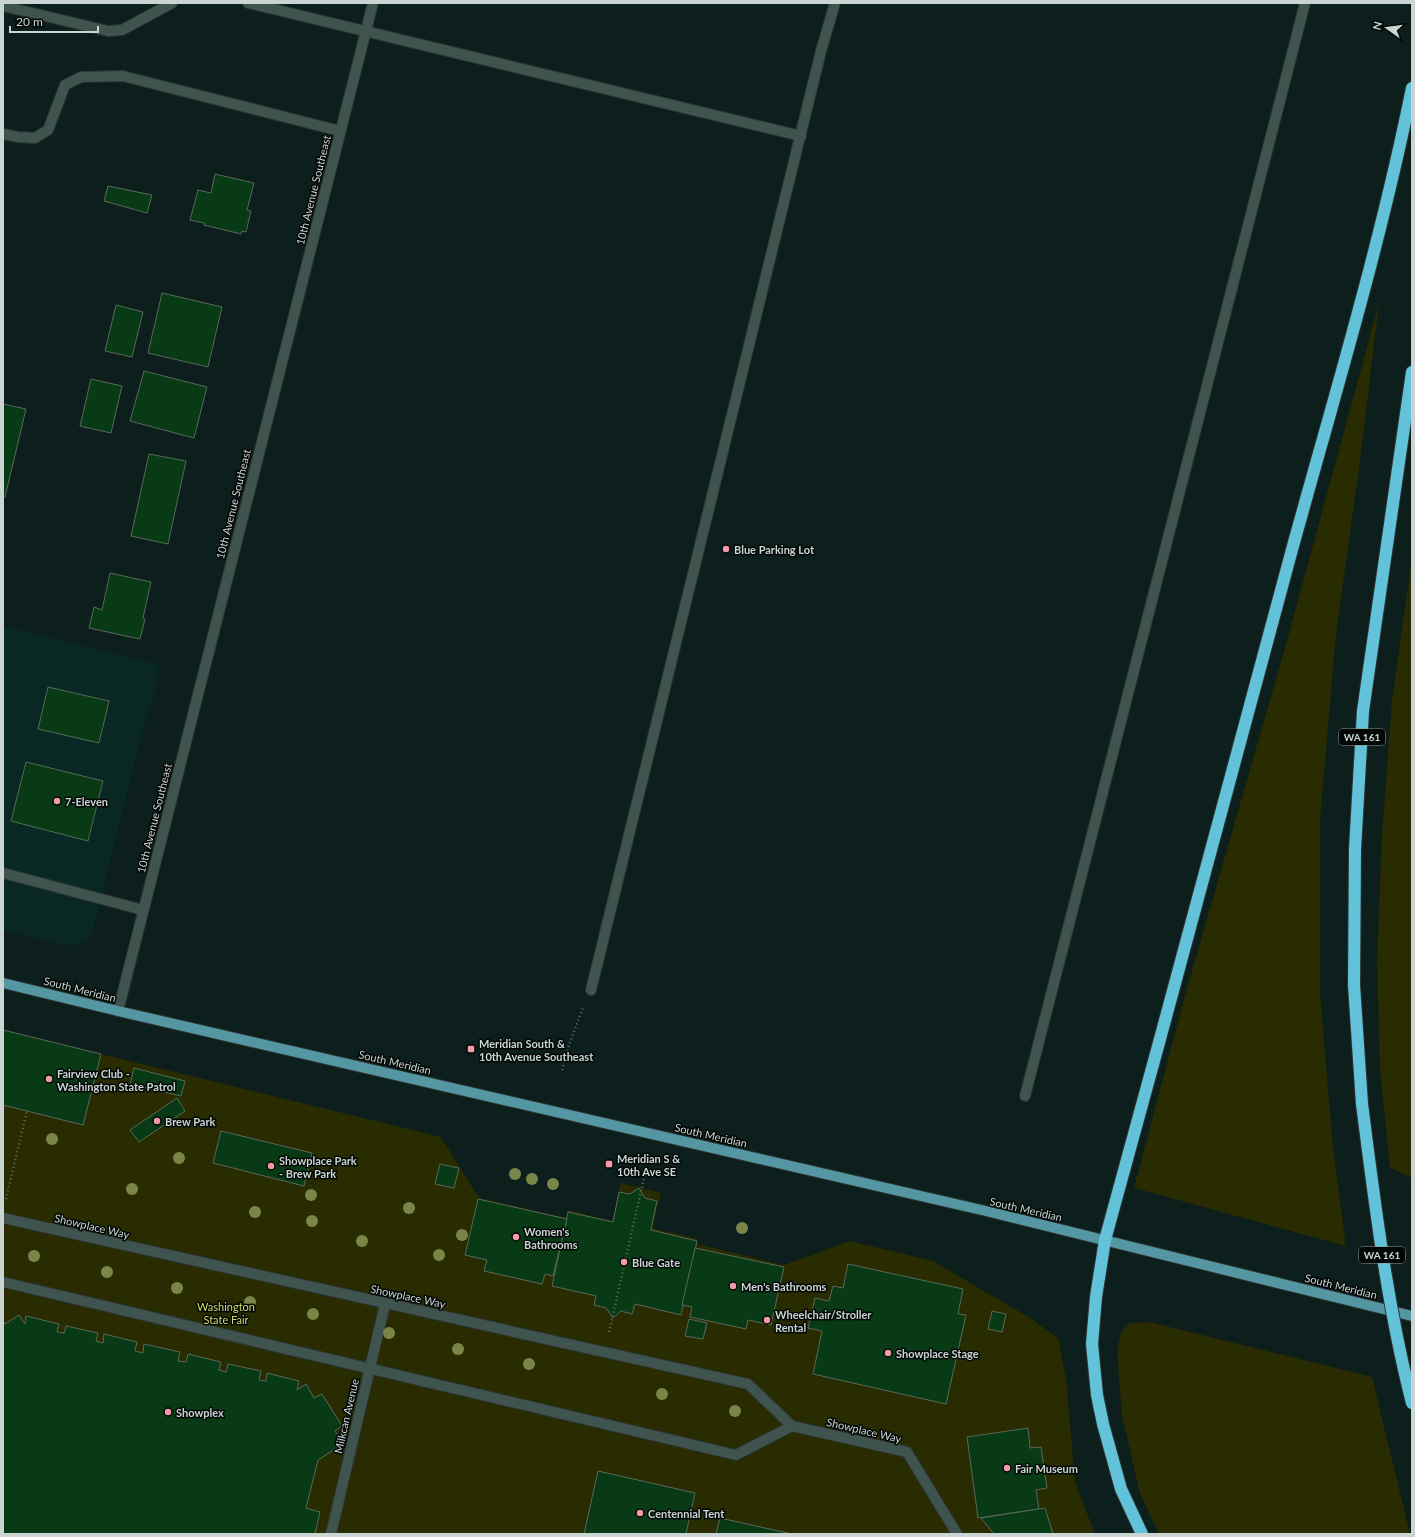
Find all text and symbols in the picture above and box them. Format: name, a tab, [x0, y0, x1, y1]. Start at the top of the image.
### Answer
scale bar	[10, 8, 98, 34]
north arrow	[1367, 8, 1407, 48]
text: 20 m	[16, 14, 43, 29]
text: N	[1369, 20, 1384, 31]
street label: 10th Avenue Southeast	[293, 134, 333, 246]
street label: 10th Avenue Southeast	[213, 448, 253, 560]
place label: Blue Parking Lot	[734, 543, 815, 556]
marker: Blue Parking Lot	[721, 544, 731, 554]
road number: WA 161	[1339, 729, 1385, 745]
street label: 10th Avenue Southeast	[134, 762, 174, 874]
place label: 7-Eleven	[65, 795, 108, 808]
marker: 7-Eleven	[52, 796, 62, 806]
street label: South Meridian	[42, 974, 118, 1004]
place label: Meridian South & 10th Avenue Southeast	[479, 1037, 594, 1063]
marker: Meridian South & 10th Avenue Southeast	[466, 1044, 476, 1054]
street label: South Meridian	[357, 1047, 433, 1077]
place label: Fairview Club - Washington State Patrol	[57, 1067, 176, 1093]
marker: Fairview Club - Washington State Patrol	[44, 1074, 54, 1084]
place label: Brew Park	[165, 1115, 215, 1128]
marker: Brew Park	[152, 1116, 162, 1126]
street label: South Meridian	[673, 1120, 749, 1150]
place label: Meridian S & 10th Ave SE	[617, 1152, 680, 1178]
place label: Showplace Park - Brew Park	[279, 1154, 357, 1180]
marker: Meridian S & 10th Ave SE	[604, 1159, 614, 1169]
marker: Showplace Park - Brew Park	[266, 1161, 276, 1171]
street label: South Meridian	[988, 1194, 1064, 1224]
street label: Showplace Way	[53, 1211, 131, 1241]
place label: Women's Bathrooms	[524, 1225, 578, 1251]
marker: Women's Bathrooms	[511, 1232, 521, 1242]
road number: WA 161	[1359, 1247, 1405, 1263]
place label: Blue Gate	[632, 1256, 680, 1269]
marker: Blue Gate	[619, 1257, 629, 1267]
street label: South Meridian	[1303, 1271, 1379, 1301]
place label: Men's Bathrooms	[741, 1280, 827, 1293]
marker: Men's Bathrooms	[728, 1281, 738, 1291]
street label: Showplace Way	[369, 1282, 447, 1310]
park label: Washington State Fair	[197, 1300, 255, 1326]
place label: Wheelchair/Stroller Rental	[775, 1308, 872, 1334]
marker: Wheelchair/Stroller Rental	[762, 1315, 772, 1325]
place label: Showplace Stage	[896, 1347, 979, 1360]
marker: Showplace Stage	[883, 1348, 893, 1358]
street label: Milkcan Avenue	[331, 1377, 361, 1455]
place label: Showplex	[176, 1406, 224, 1419]
marker: Showplex	[163, 1407, 173, 1417]
street label: Showplace Way	[825, 1415, 903, 1445]
place label: Fair Museum	[1015, 1462, 1078, 1475]
marker: Fair Museum	[1002, 1463, 1012, 1473]
place label: Centennial Tent	[648, 1507, 725, 1520]
marker: Centennial Tent	[635, 1508, 645, 1518]

